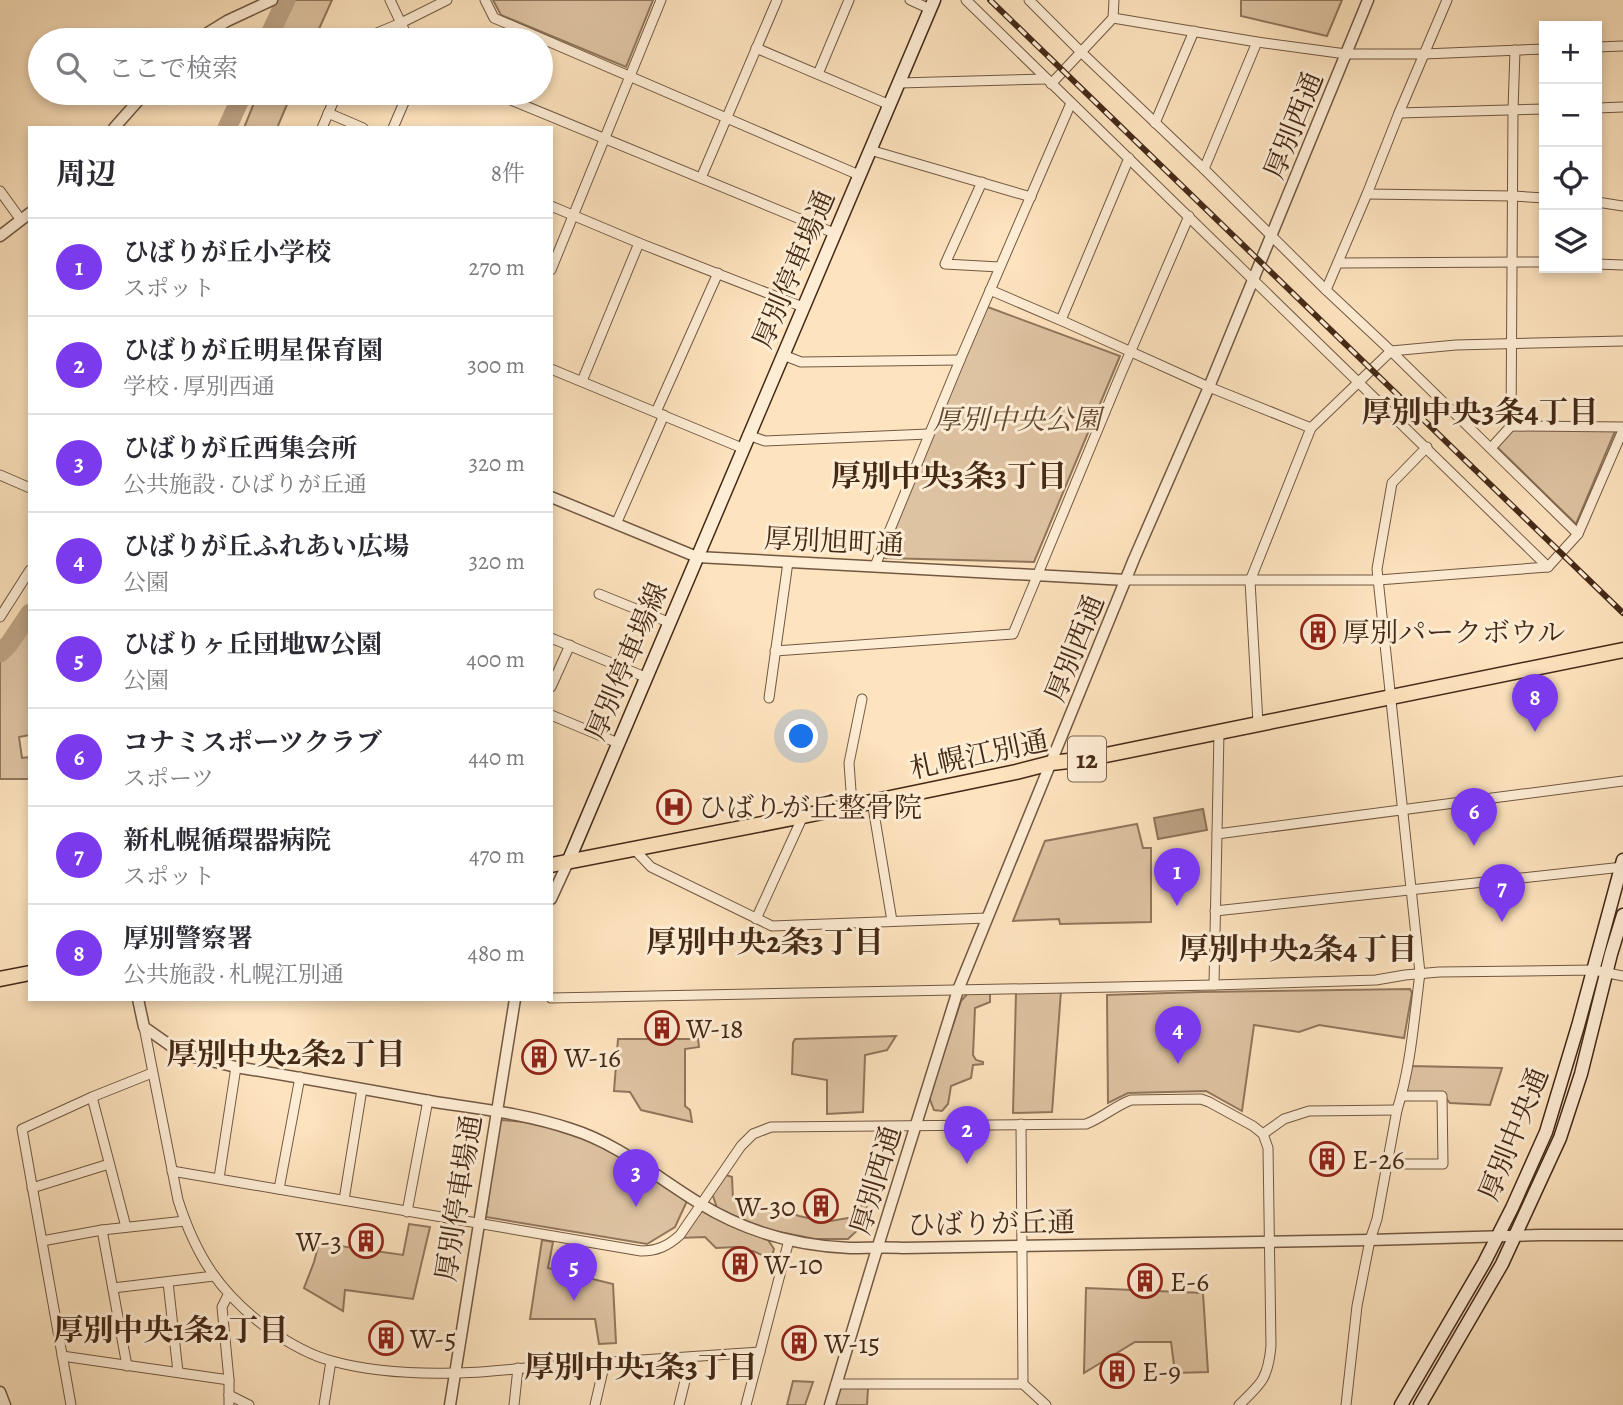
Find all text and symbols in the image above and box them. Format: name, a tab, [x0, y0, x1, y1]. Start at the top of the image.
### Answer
map controls	[1539, 21, 1602, 273]
button: +	[1539, 21, 1602, 84]
search box	[28, 28, 553, 105]
icon: search	[52, 48, 90, 86]
text: ここで検索	[108, 51, 238, 86]
street label: 厚別西通	[1255, 66, 1333, 184]
button: −	[1539, 84, 1602, 147]
button: locate	[1539, 147, 1602, 210]
text: 周辺	[56, 154, 116, 194]
text: 8件	[491, 158, 525, 189]
street label: 厚別停車場通	[744, 185, 844, 354]
button: layers	[1539, 210, 1602, 273]
text: ひばりが丘小学校	[123, 235, 331, 270]
text: 1	[75, 252, 83, 283]
text: 270 m	[468, 252, 525, 283]
text: スポット	[123, 273, 215, 304]
text: ひばりが丘明星保育園	[123, 333, 383, 368]
text: 2	[73, 350, 85, 381]
text: 300 m	[467, 350, 525, 381]
text: 学校 · 厚別西通	[123, 371, 275, 402]
district label: 厚別中央3条4丁目	[1362, 392, 1599, 432]
park label: 厚別中央公園	[933, 401, 1105, 439]
text: ひばりが丘西集会所	[123, 431, 357, 466]
text: 3	[74, 448, 84, 479]
text: 320 m	[469, 448, 525, 479]
district label: 厚別中央3条3丁目	[831, 456, 1067, 496]
text: 公共施設 · ひばりが丘通	[123, 469, 367, 500]
street label: 厚別旭町通	[763, 519, 905, 565]
text: ひばりが丘ふれあい広場	[123, 529, 409, 564]
text: 4	[74, 546, 84, 577]
text: 320 m	[469, 546, 525, 577]
text: 公園	[123, 567, 169, 598]
street label: 厚別停車場線	[577, 577, 677, 746]
street label: 厚別西通	[1036, 589, 1114, 707]
building icon: 厚別パークボウル	[1299, 613, 1337, 651]
place label: 厚別パークボウル	[1342, 614, 1565, 652]
text: ひばりヶ丘団地W公園	[123, 627, 382, 662]
text: 5	[74, 644, 84, 675]
text: 400 m	[466, 644, 525, 675]
text: 公園	[123, 665, 169, 696]
pin: 8	[1512, 674, 1558, 732]
your location	[784, 719, 818, 753]
street label: 札幌江別通	[907, 722, 1052, 788]
text: コナミスポーツクラブ	[123, 725, 382, 760]
road number: 12	[1068, 736, 1106, 782]
text: 6	[74, 742, 84, 773]
text: 440 m	[468, 742, 525, 773]
text: スポーツ	[123, 763, 214, 794]
hospital icon: ひばりが丘整骨院	[655, 788, 693, 826]
pin: 6	[1451, 788, 1497, 846]
place label: ひばりが丘整骨院	[698, 789, 922, 827]
text: 新札幌循環器病院	[123, 823, 331, 858]
text: 7	[74, 840, 84, 871]
text: 470 m	[469, 840, 525, 871]
pin: 1	[1154, 848, 1200, 906]
text: スポット	[123, 861, 215, 892]
pin: 7	[1479, 864, 1525, 922]
text: 厚別警察署	[123, 921, 253, 956]
district label: 厚別中央2条3丁目	[646, 922, 884, 962]
district label: 厚別中央2条4丁目	[1179, 929, 1417, 969]
text: 8	[73, 938, 85, 969]
text: 480 m	[467, 938, 525, 969]
text: 公共施設 · 札幌江別通	[123, 959, 344, 990]
pin: 4	[1155, 1006, 1201, 1064]
building icon: W-18	[643, 1009, 681, 1047]
place label: W-18	[685, 1010, 744, 1048]
district label: 厚別中央2条2丁目	[167, 1034, 405, 1074]
building icon: W-16	[520, 1038, 558, 1076]
place label: W-16	[563, 1039, 621, 1077]
street label: 厚別中央通	[1470, 1062, 1558, 1206]
pin: 2	[944, 1106, 990, 1164]
street label: 厚別停車場通	[427, 1112, 491, 1284]
street label: 厚別西通	[841, 1121, 911, 1239]
building icon: E-26	[1308, 1140, 1346, 1178]
place label: E-26	[1352, 1141, 1405, 1179]
pin: 3	[613, 1149, 659, 1207]
building icon: W-30	[802, 1187, 840, 1225]
place label: W-30	[734, 1188, 796, 1226]
street label: ひばりが丘通	[907, 1204, 1075, 1244]
building icon: W-3	[347, 1222, 385, 1260]
place label: W-3	[295, 1223, 342, 1261]
pin: 5	[551, 1243, 597, 1301]
building icon: W-10	[721, 1245, 759, 1283]
place label: W-10	[763, 1246, 823, 1284]
building icon: E-6	[1126, 1262, 1164, 1300]
place label: E-6	[1170, 1263, 1209, 1301]
district label: 厚別中央1条2丁目	[53, 1310, 289, 1350]
building icon: W-5	[367, 1319, 405, 1357]
place label: W-5	[409, 1320, 457, 1358]
building icon: W-15	[780, 1324, 818, 1362]
place label: W-15	[823, 1325, 880, 1363]
district label: 厚別中央1条3丁目	[524, 1347, 758, 1387]
building icon: E-9	[1098, 1352, 1136, 1390]
place label: E-9	[1142, 1353, 1181, 1391]

